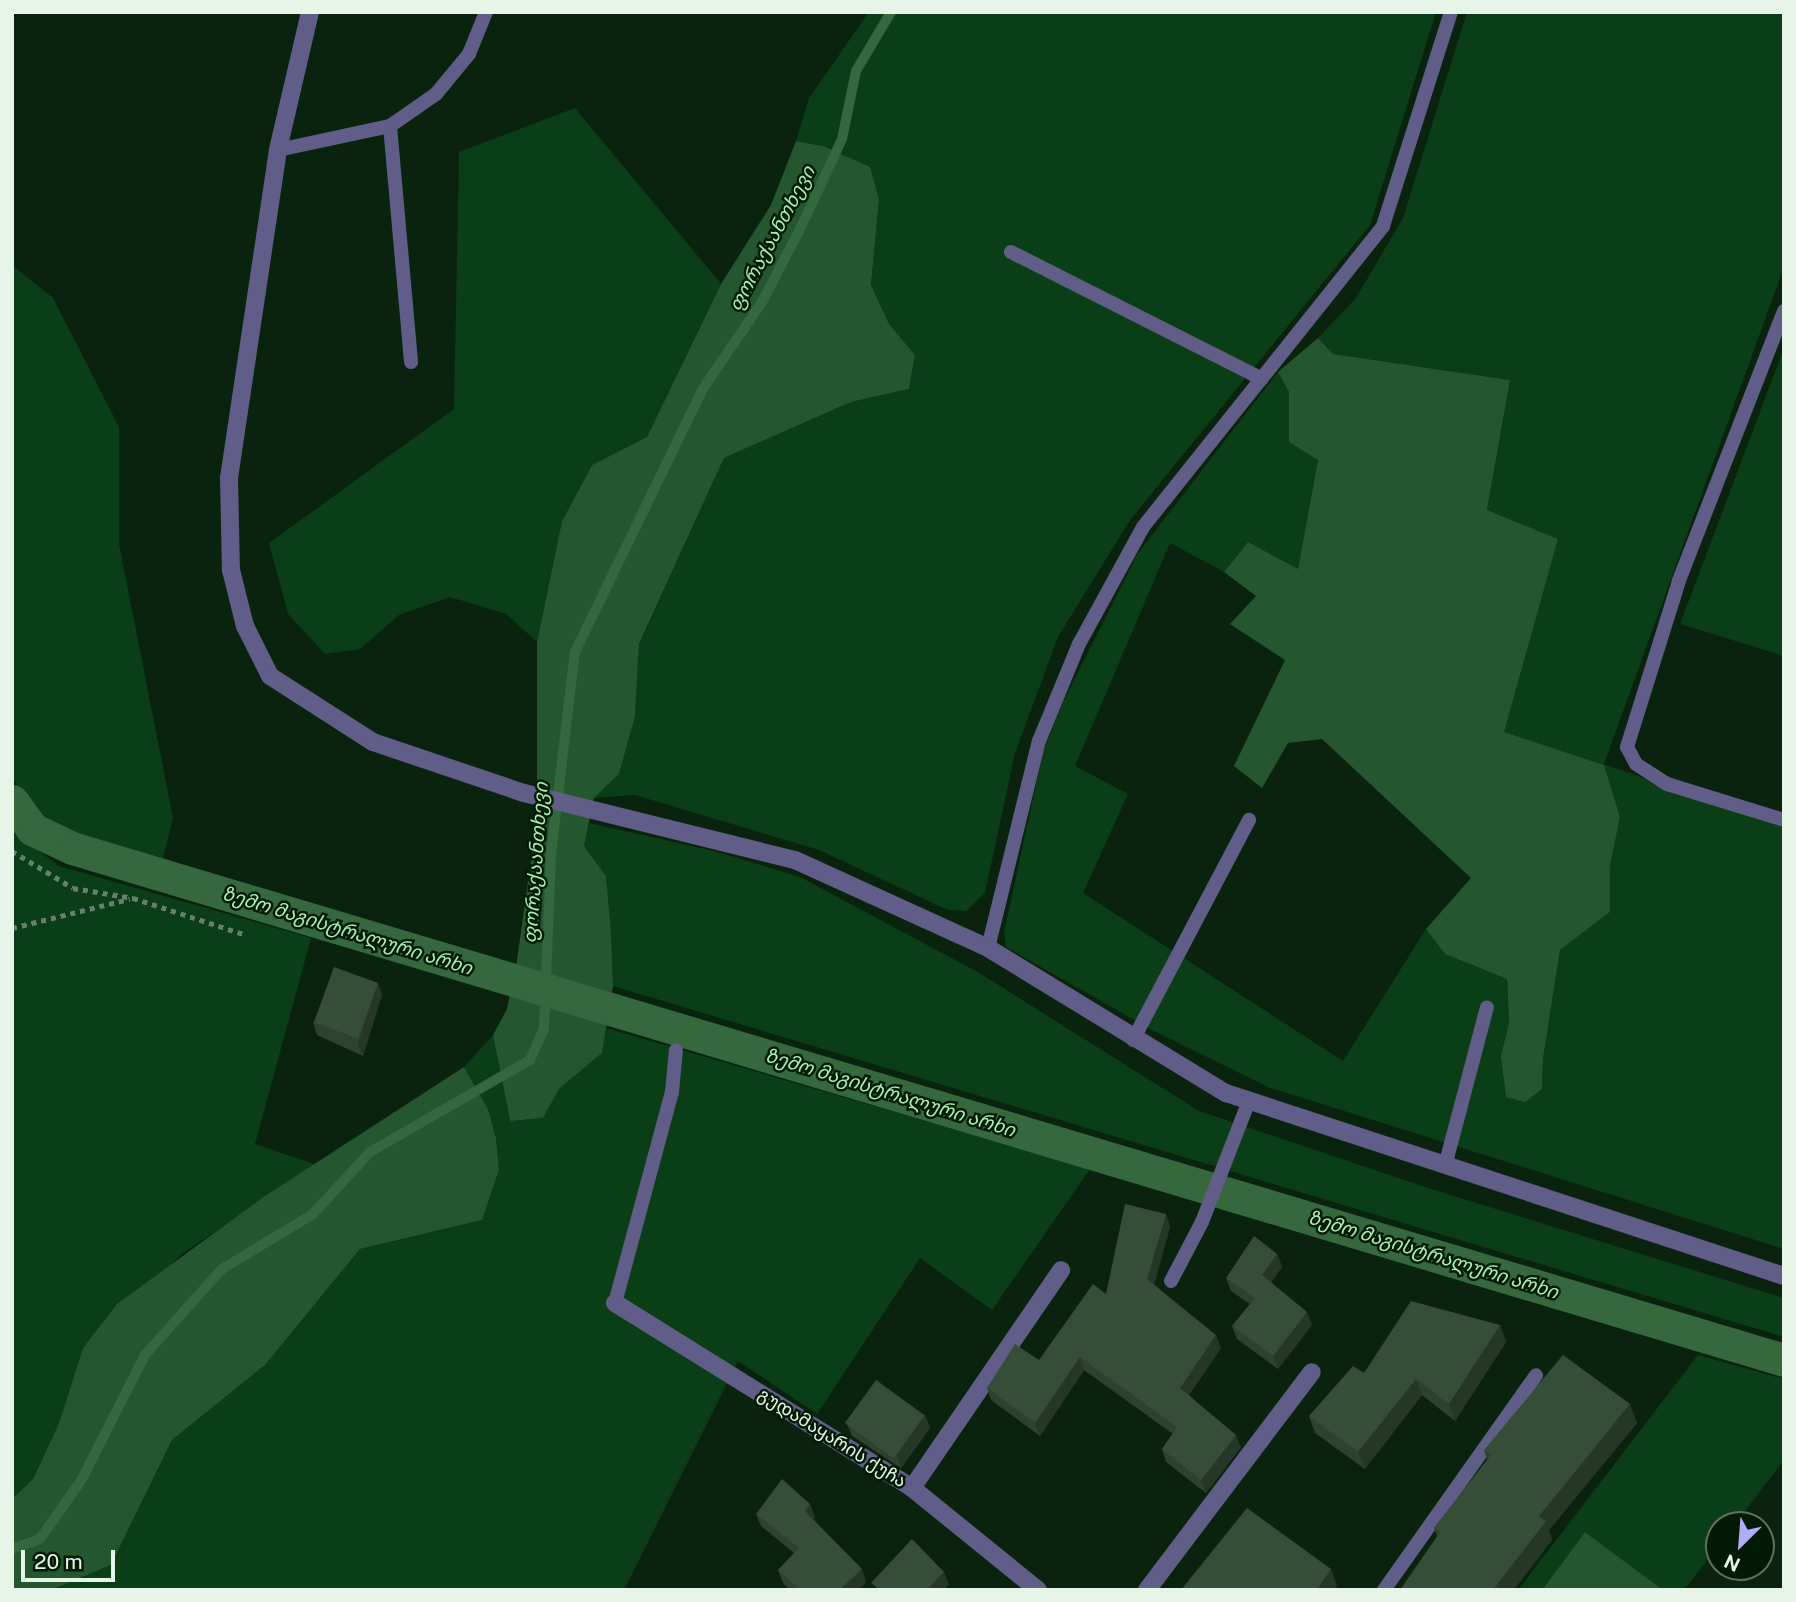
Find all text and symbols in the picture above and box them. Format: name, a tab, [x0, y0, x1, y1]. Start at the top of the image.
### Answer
water label: ფორაქაანთხევი	[724, 162, 820, 316]
water label: ფორაქაანთხევი	[519, 782, 553, 944]
water label: ზემო მაგისტრალური არხი	[219, 882, 475, 980]
water label: ზემო მაგისტრალური არხი	[762, 1044, 1018, 1142]
water label: ზემო მაგისტრალური არხი	[1305, 1206, 1561, 1304]
street label: გუდამაყარის ქუჩა	[754, 1384, 910, 1492]
north arrow	[1705, 1511, 1775, 1581]
scale bar	[24, 1536, 119, 1580]
text: 20 m	[34, 1549, 83, 1574]
text: N	[1721, 1550, 1743, 1576]

